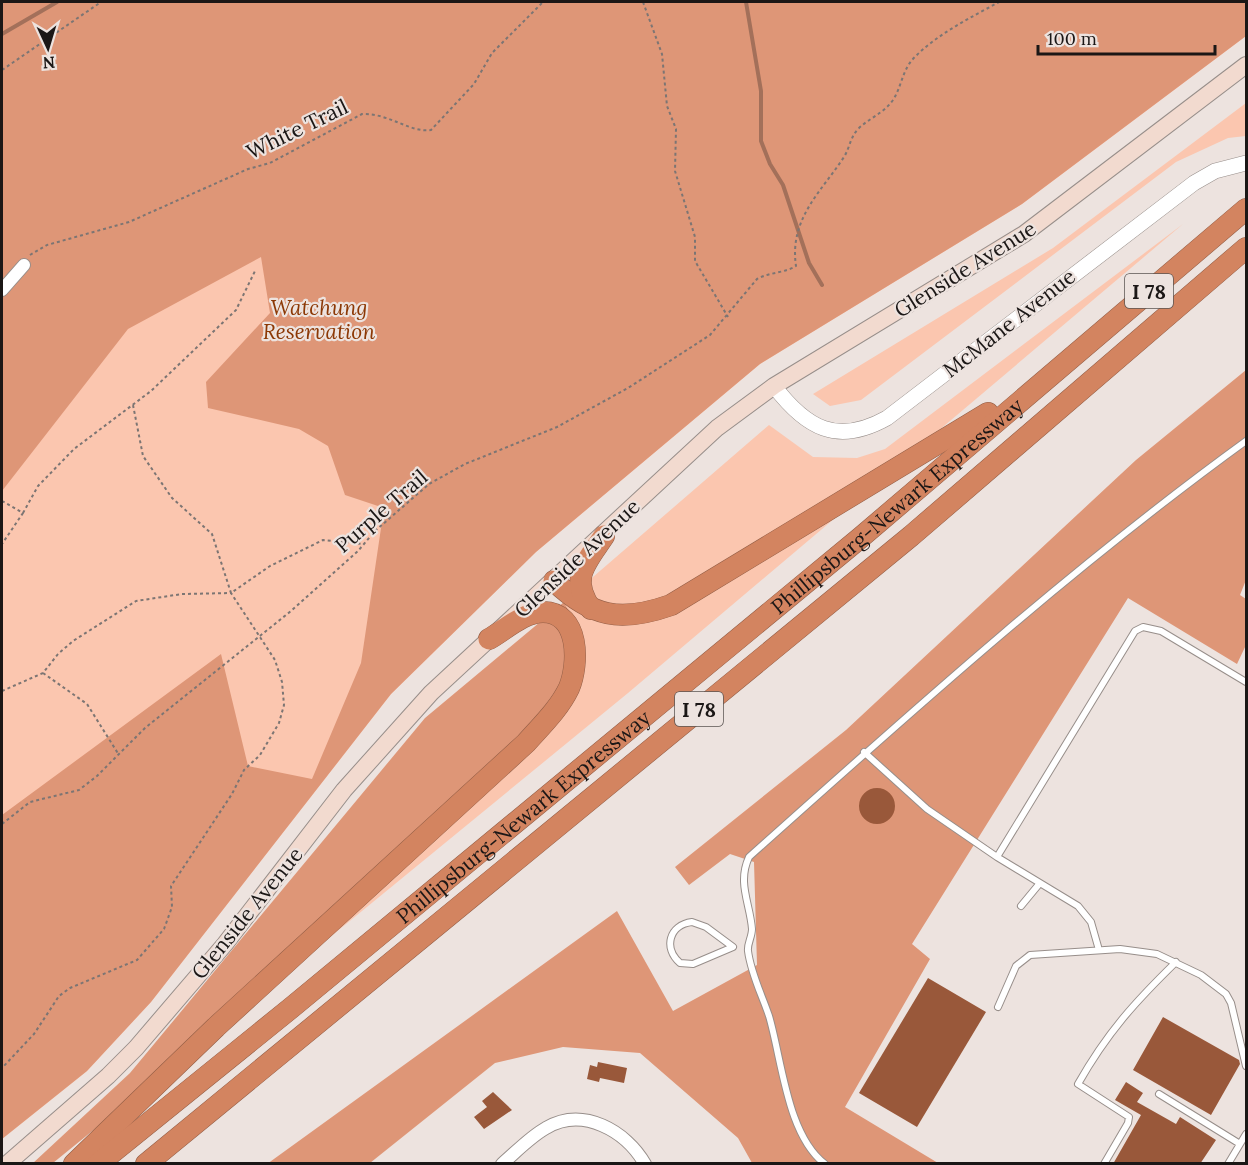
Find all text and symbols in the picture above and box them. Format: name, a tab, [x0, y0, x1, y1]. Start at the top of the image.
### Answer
north arrow	[18, 18, 78, 78]
scale bar	[1038, 18, 1215, 56]
text: 100 m	[1047, 27, 1097, 50]
text: N	[42, 53, 56, 73]
street label: White Trail	[242, 93, 352, 165]
street label: Glenside Avenue	[889, 215, 1041, 323]
street label: McMane Avenue	[937, 263, 1081, 383]
road number: I 78	[1125, 274, 1173, 308]
park label: Watchung Reservation	[263, 294, 375, 345]
street label: Phillipsburg-Newark Expressway	[765, 392, 1028, 620]
street label: Purple Trail	[329, 463, 433, 559]
street label: Glenside Avenue	[508, 493, 646, 623]
road number: I 78	[675, 692, 723, 726]
street label: Phillipsburg-Newark Expressway	[390, 704, 655, 929]
street label: Glenside Avenue	[185, 841, 309, 985]

